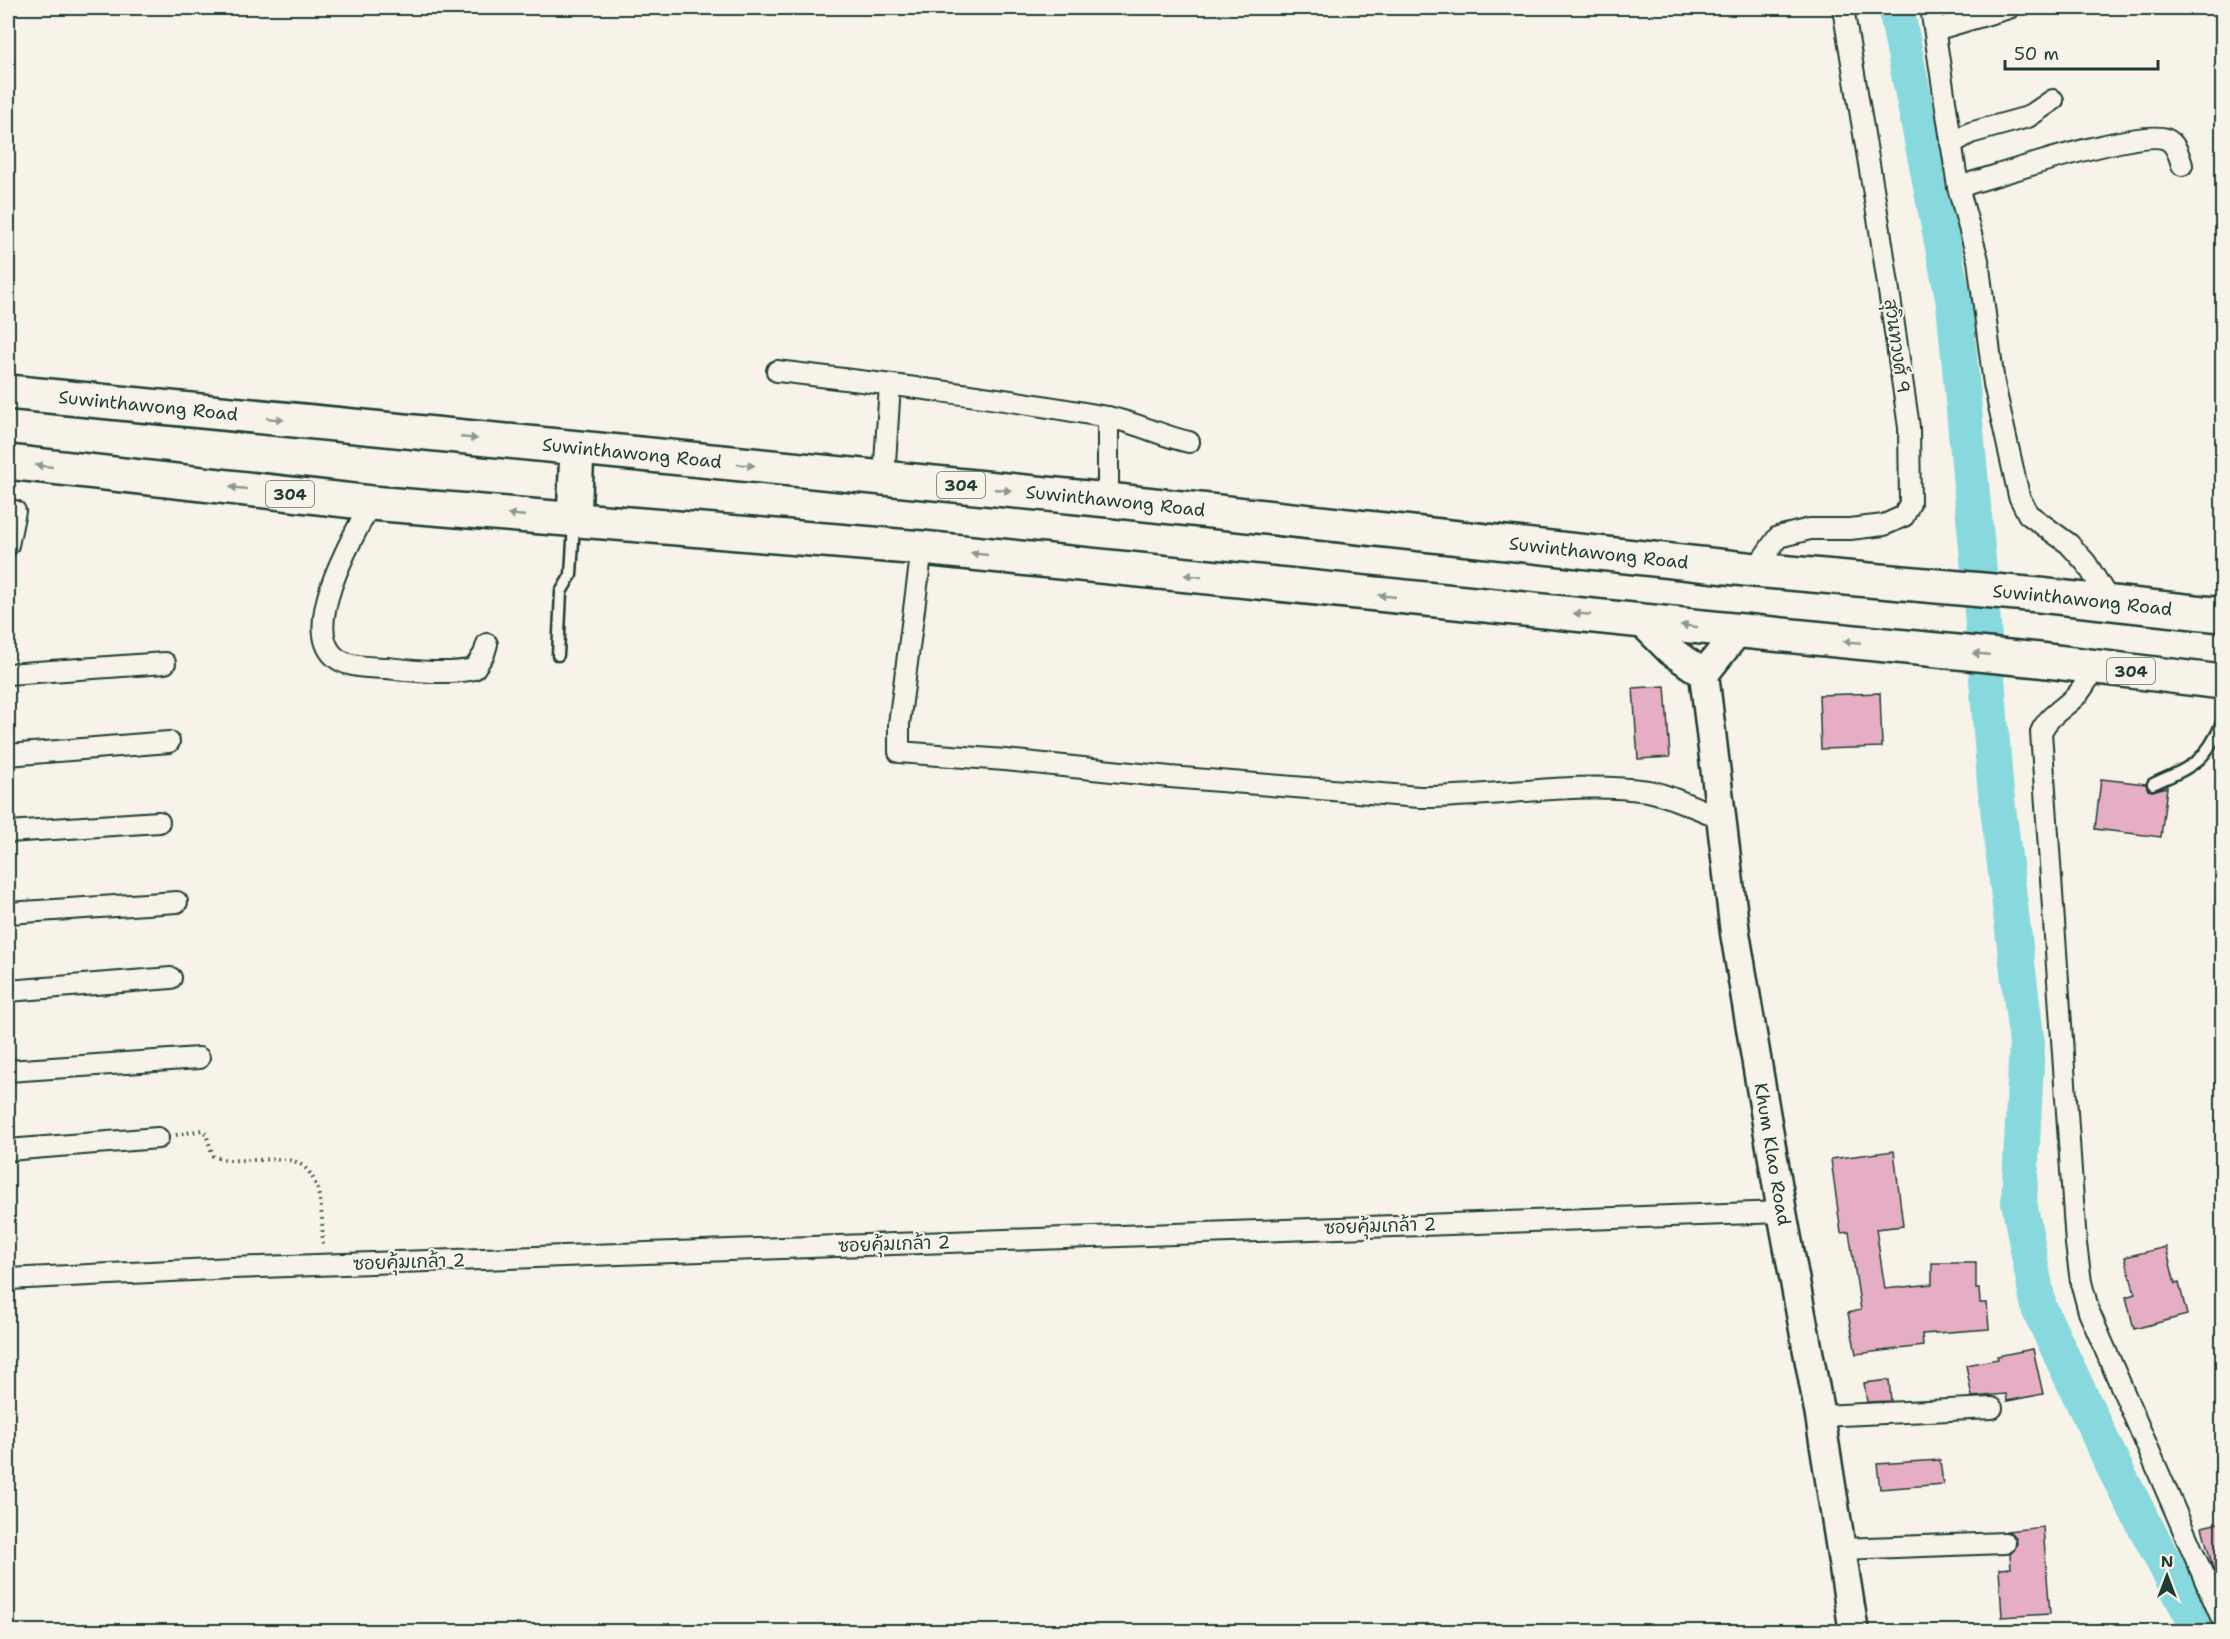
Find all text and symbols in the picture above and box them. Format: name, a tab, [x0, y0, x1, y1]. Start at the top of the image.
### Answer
scale bar	[2005, 33, 2158, 71]
text: 50 m	[2014, 42, 2059, 66]
street label: สุวินทวงศ์ 9	[1877, 297, 1916, 395]
street label: Suwinthawong Road	[57, 385, 239, 427]
one-way arrow	[265, 414, 284, 424]
one-way arrow	[459, 433, 478, 443]
street label: Suwinthawong Road	[541, 433, 723, 474]
one-way arrow	[737, 460, 756, 470]
one-way arrow	[35, 461, 54, 471]
road number: 304	[937, 472, 985, 498]
street label: Suwinthawong Road	[1025, 480, 1207, 522]
road number: 304	[266, 481, 314, 507]
one-way arrow	[228, 483, 247, 492]
one-way arrow	[994, 485, 1013, 495]
one-way arrow	[506, 510, 525, 520]
street label: Suwinthawong Road	[1508, 531, 1690, 575]
one-way arrow	[969, 549, 988, 559]
one-way arrow	[1184, 571, 1203, 581]
street label: Suwinthawong Road	[1992, 579, 2174, 621]
one-way arrow	[1378, 591, 1397, 601]
one-way arrow	[1572, 609, 1591, 619]
one-way arrow	[1679, 621, 1698, 631]
one-way arrow	[1842, 637, 1861, 647]
one-way arrow	[1971, 649, 1990, 659]
road number: 304	[2107, 658, 2155, 684]
street label: Khum Klao Road	[1748, 1081, 1796, 1227]
street label: ซอยคุ้มเกล้า 2	[1323, 1212, 1437, 1242]
street label: ซอยคุ้มเกล้า 2	[837, 1230, 951, 1260]
street label: ซอยคุ้มเกล้า 2	[352, 1248, 466, 1278]
north arrow	[2137, 1546, 2197, 1606]
text: N	[2161, 1551, 2173, 1572]

